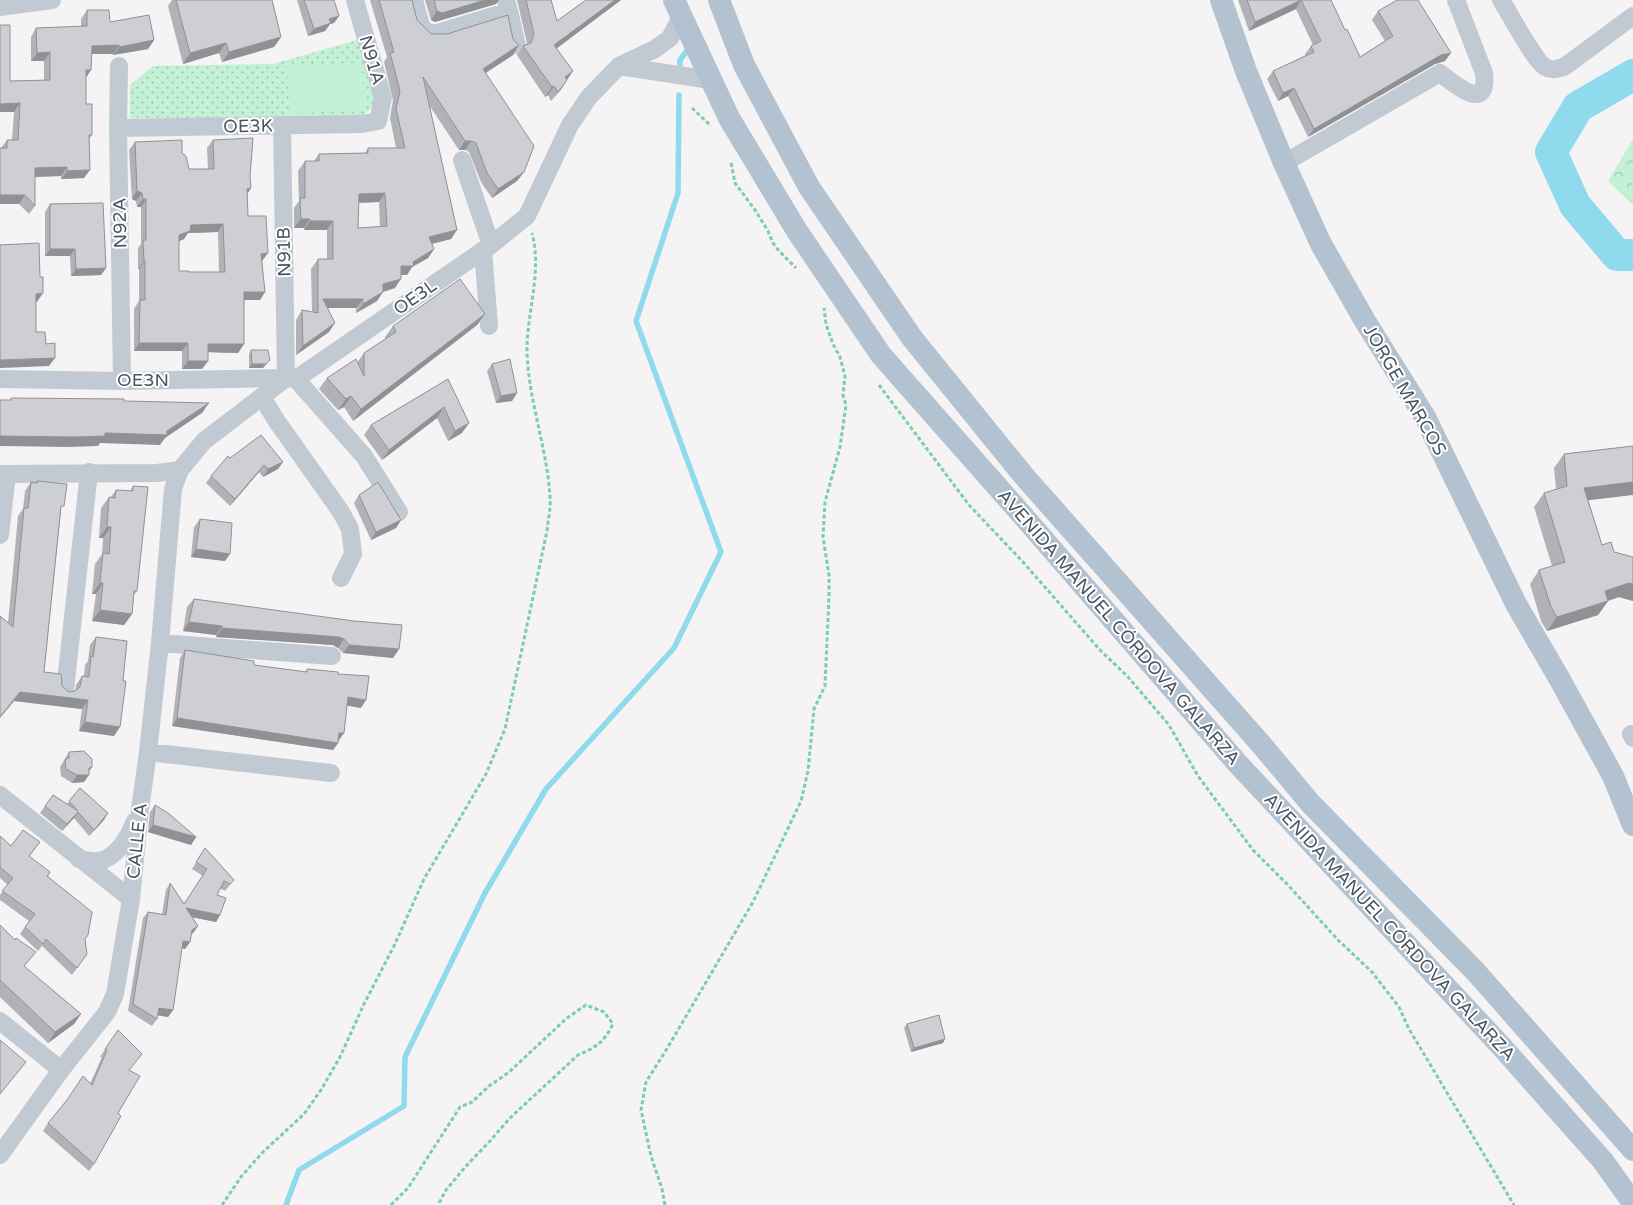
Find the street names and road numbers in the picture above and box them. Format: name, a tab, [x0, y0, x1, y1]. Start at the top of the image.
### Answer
street label: N91A	[354, 33, 390, 87]
street label: OE3K	[223, 115, 273, 137]
street label: N92A	[109, 198, 131, 248]
street label: N91B	[273, 227, 295, 277]
street label: OE3L	[389, 274, 441, 320]
street label: JORGE MARCOS	[1359, 321, 1451, 459]
street label: OE3N	[117, 369, 169, 391]
street label: AVENIDA MANUEL CÓRDOVA GALARZA	[993, 485, 1245, 769]
street label: AVENIDA MANUEL CÓRDOVA GALARZA	[1260, 788, 1520, 1066]
street label: CALLE A	[122, 802, 152, 880]

